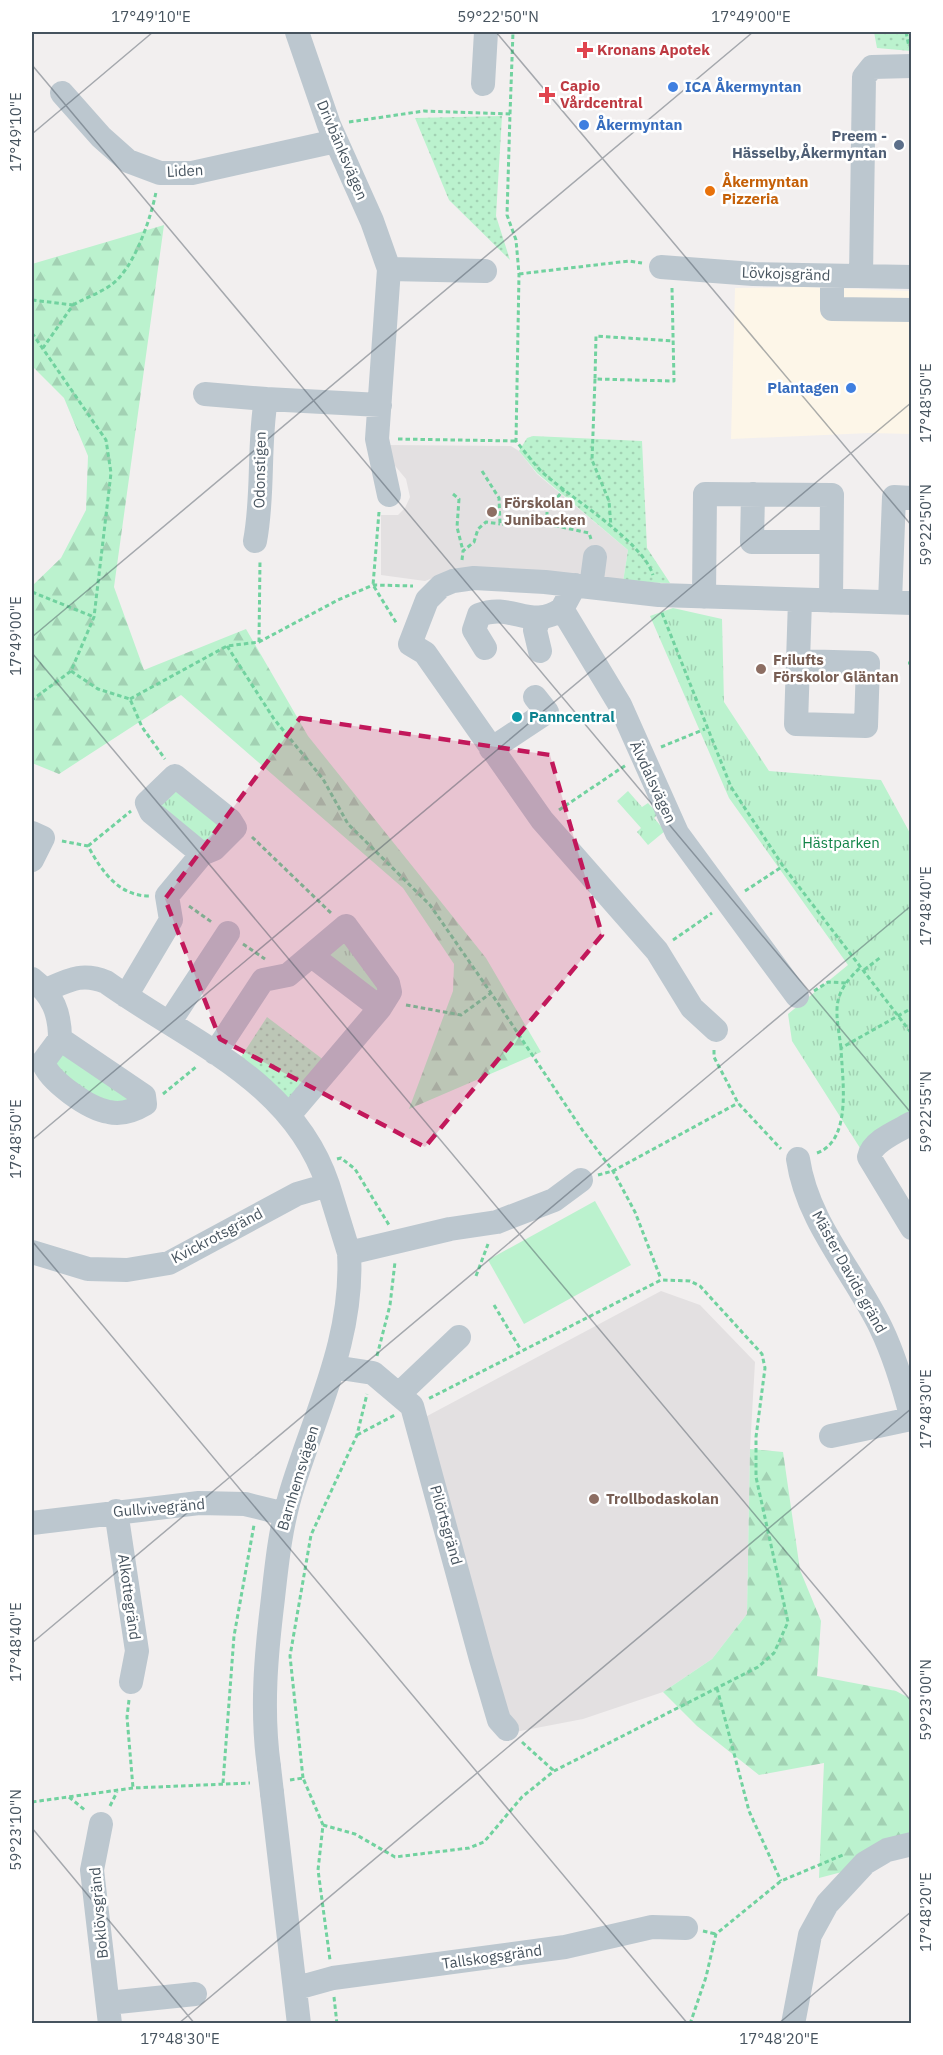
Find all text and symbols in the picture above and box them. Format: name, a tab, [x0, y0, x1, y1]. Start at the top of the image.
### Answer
text: 17°49'10"E	[111, 7, 191, 26]
text: 59°22'50"N	[457, 7, 539, 26]
text: 17°49'00"E	[711, 7, 791, 26]
place label: Kronans Apotek	[597, 40, 710, 59]
marker: Kronans Apotek	[578, 43, 592, 57]
place label: Capio Vårdcentral	[560, 76, 643, 112]
place label: ICA Åkermyntan	[685, 77, 801, 96]
marker: ICA Åkermyntan	[666, 80, 680, 94]
marker: Capio Vårdcentral	[538, 86, 556, 104]
text: 17°49'10"E	[6, 92, 25, 172]
street label: Drivbänksvägen	[313, 97, 372, 203]
place label: Åkermyntan	[596, 115, 682, 134]
marker: Åkermyntan	[577, 118, 591, 132]
place label: Preem - Hässelby,Åkermyntan	[732, 126, 887, 162]
marker: Preem - Hässelby,Åkermyntan	[892, 138, 906, 152]
street label: Liden	[166, 160, 204, 181]
place label: Åkermyntan Pizzeria	[722, 172, 808, 208]
marker: Åkermyntan Pizzeria	[703, 184, 717, 198]
street label: Lövkojsgränd	[741, 262, 831, 285]
text: 17°48'50"E	[916, 363, 935, 443]
place label: Plantagen	[767, 378, 839, 397]
marker: Plantagen	[844, 381, 858, 395]
street label: Odonstigen	[249, 431, 270, 509]
text: 59°22'50"N	[916, 484, 935, 566]
place label: Förskolan Junibacken	[504, 493, 586, 529]
marker: Förskolan Junibacken	[485, 505, 499, 519]
text: 17°49'00"E	[6, 596, 25, 676]
place label: Frilufts Förskolor Gläntan	[773, 650, 899, 686]
marker: Frilufts Förskolor Gläntan	[754, 662, 768, 676]
place label: Panncentral	[529, 707, 615, 726]
marker: Panncentral	[510, 710, 524, 724]
street label: Älvdalsvägen	[626, 738, 681, 826]
park label: Hästparken	[802, 833, 880, 852]
text: 17°48'40"E	[916, 866, 935, 946]
text: 59°22'55"N	[916, 1071, 935, 1153]
text: 17°48'50"E	[6, 1099, 25, 1179]
street label: Kvickrotsgränd	[168, 1204, 266, 1268]
street label: Mäster Davids gränd	[808, 1207, 891, 1336]
text: 17°48'30"E	[916, 1369, 935, 1449]
street label: Barnhemsvägen	[273, 1423, 322, 1533]
street label: Pilörtsgränd	[426, 1483, 467, 1567]
place label: Trollbodaskolan	[606, 1489, 719, 1508]
marker: Trollbodaskolan	[587, 1492, 601, 1506]
street label: Gullvivegränd	[112, 1494, 206, 1521]
street label: Alkottegränd	[114, 1553, 145, 1641]
text: 17°48'40"E	[6, 1602, 25, 1682]
text: 59°23'00"N	[916, 1659, 935, 1741]
text: 59°23'10"N	[6, 1789, 25, 1871]
street label: Boklövsgränd	[85, 1867, 112, 1959]
text: 17°48'20"E	[916, 1872, 935, 1952]
street label: Tallskogsgränd	[441, 1940, 543, 1973]
text: 17°48'30"E	[140, 2029, 220, 2048]
text: 17°48'20"E	[739, 2029, 819, 2048]

